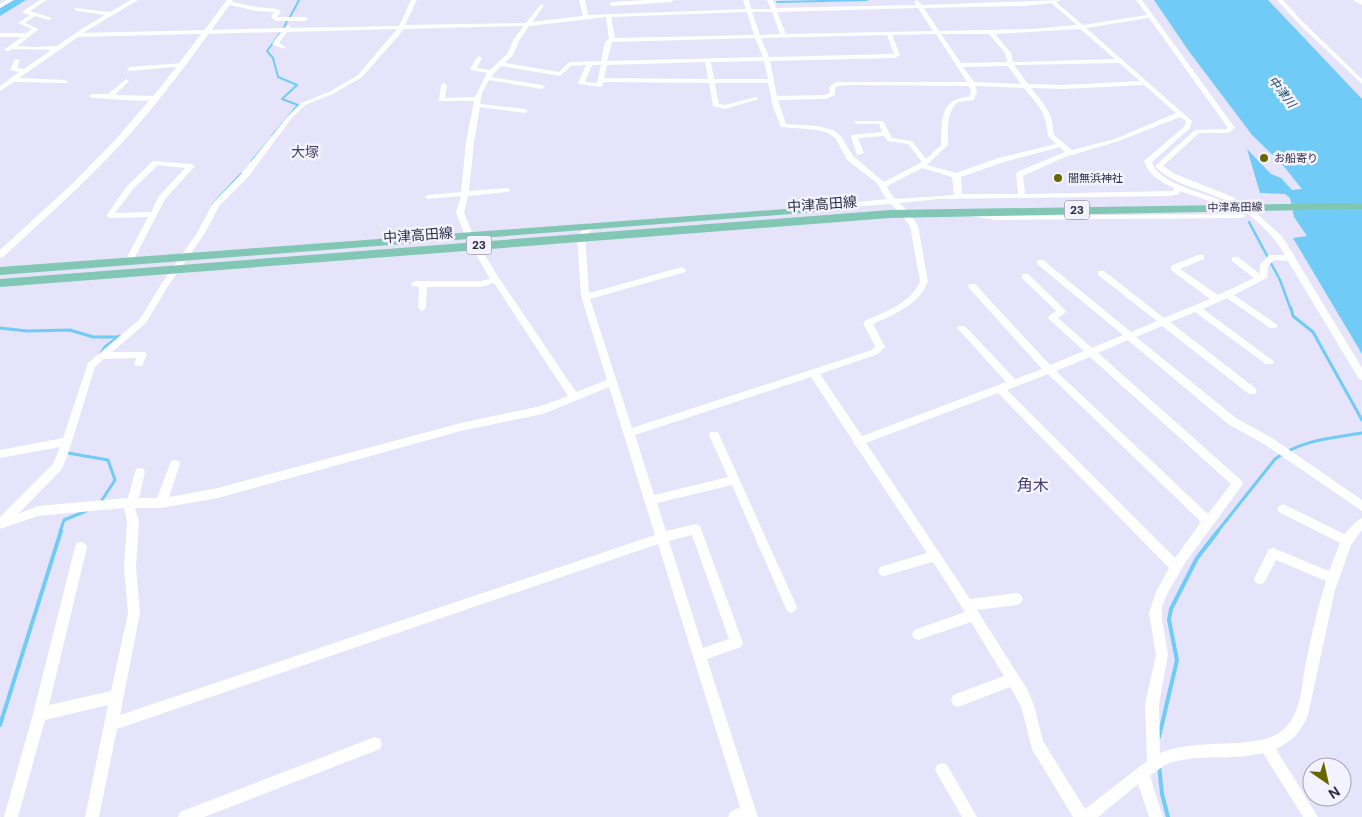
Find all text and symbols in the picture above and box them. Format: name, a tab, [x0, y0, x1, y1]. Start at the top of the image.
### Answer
water label: 中津川	[1265, 73, 1301, 113]
district label: 大塚	[291, 143, 319, 161]
place label: お船寄り	[1274, 151, 1318, 165]
marker: お船寄り	[1258, 152, 1270, 164]
place label: 闇無浜神社	[1068, 171, 1123, 185]
marker: 闇無浜神社	[1052, 172, 1064, 184]
street label: 中津高田線	[786, 193, 858, 215]
road number: 23	[1064, 200, 1090, 220]
street label: 中津高田線	[1207, 200, 1263, 214]
street label: 中津高田線	[382, 224, 454, 246]
road number: 23	[466, 236, 492, 254]
district label: 角木	[1017, 475, 1049, 496]
north arrow	[1302, 757, 1352, 807]
text: N	[1325, 782, 1344, 803]

